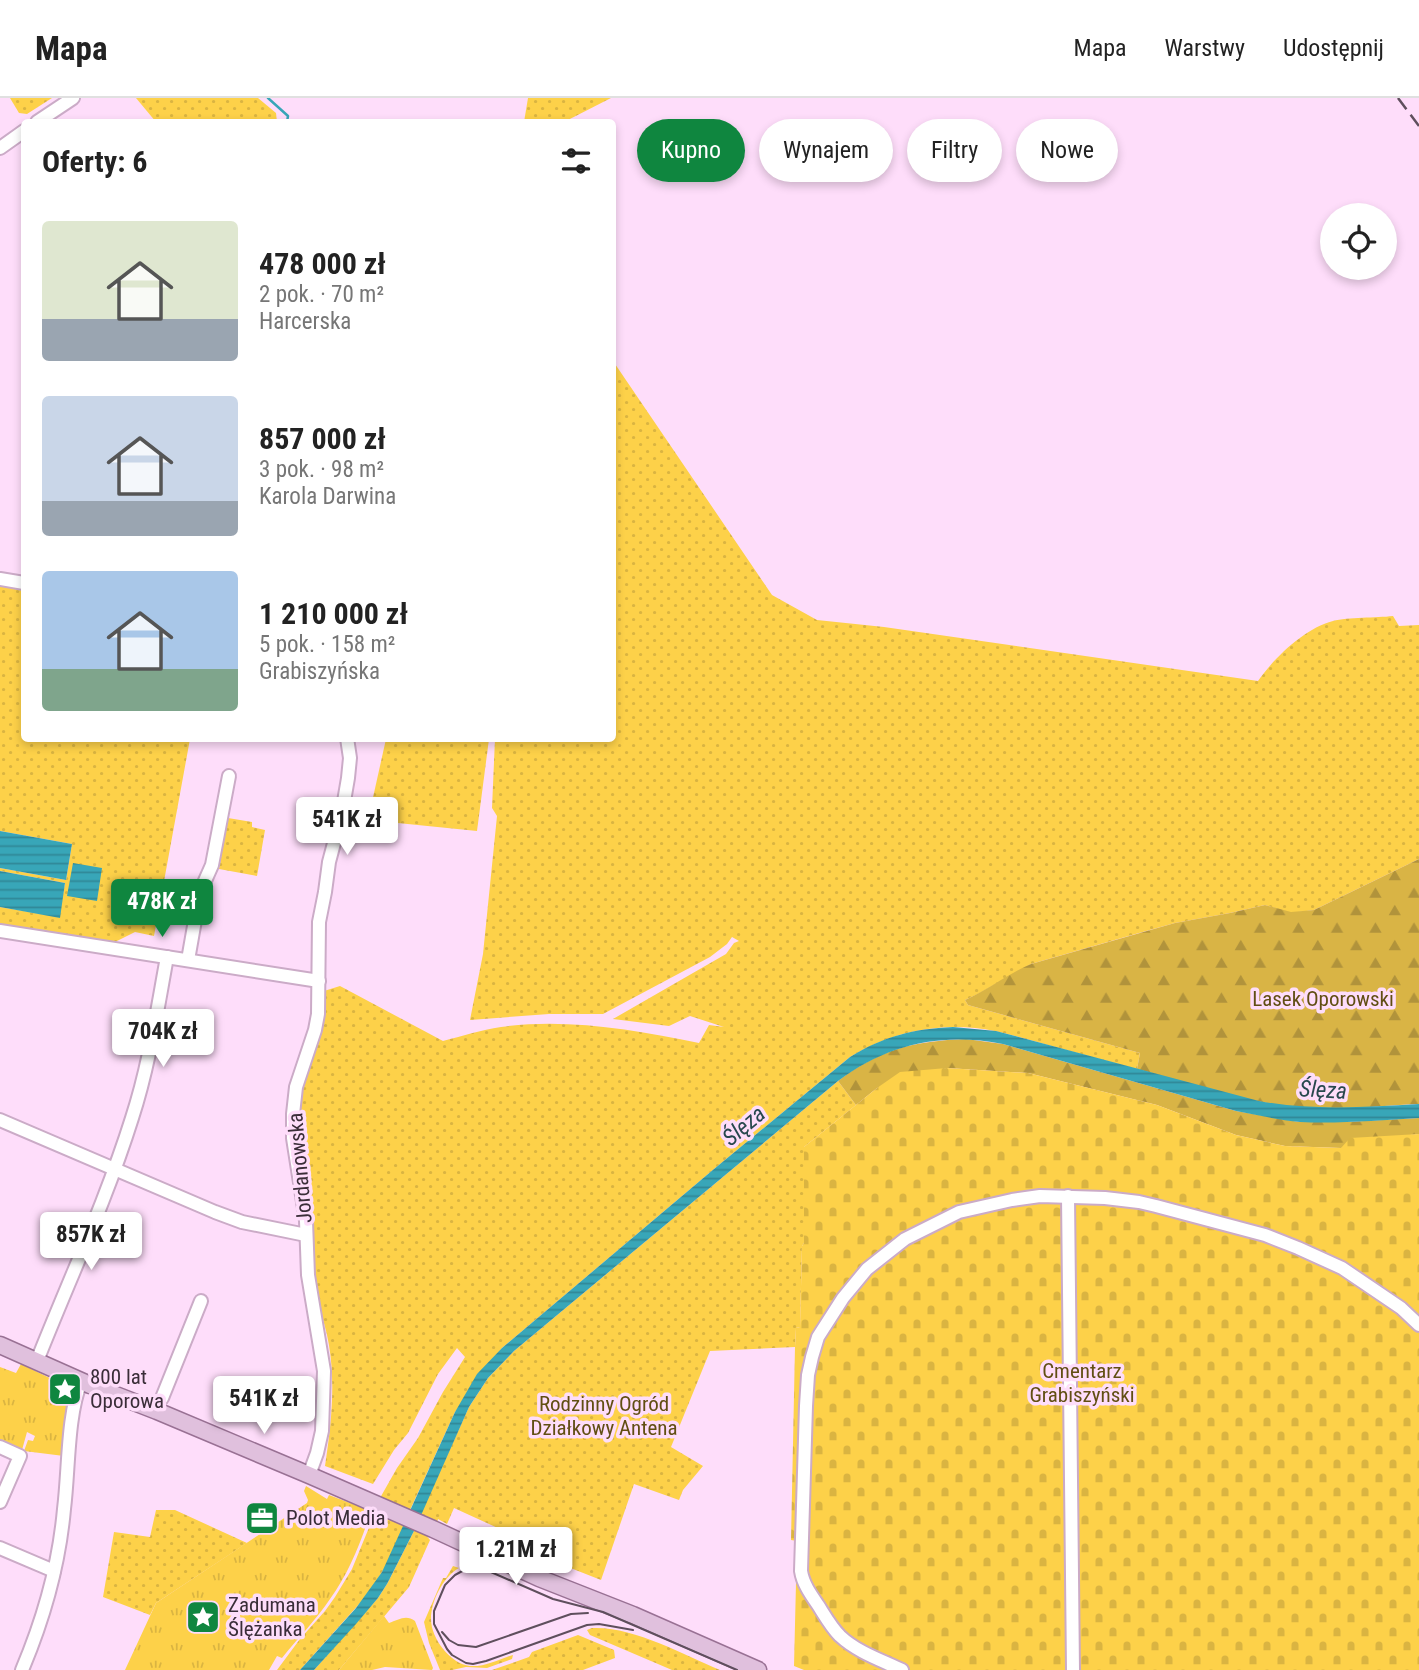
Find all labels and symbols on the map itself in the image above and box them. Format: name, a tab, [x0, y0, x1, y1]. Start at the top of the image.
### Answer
pin: 541K zł	[282, 798, 412, 857]
pin: 478K zł	[97, 880, 227, 939]
park label: Lasek Oporowski	[1252, 987, 1394, 1011]
pin: 704K zł	[98, 1010, 228, 1069]
water label: Ślęza	[1299, 1074, 1348, 1105]
water label: Ślęza	[716, 1100, 771, 1152]
street label: Jordanowska	[283, 1112, 317, 1224]
pin: 857K zł	[26, 1212, 156, 1272]
park label: Cmentarz Grabiszyński	[1029, 1359, 1135, 1407]
place label: 800 lat Oporowa	[90, 1365, 164, 1413]
place icon: 800 lat Oporowa	[46, 1370, 84, 1408]
pin: 541K zł	[199, 1376, 329, 1436]
park label: Rodzinny Ogród Działkowy Antena	[530, 1392, 678, 1440]
office icon: Polot Media	[243, 1499, 281, 1537]
place label: Polot Media	[286, 1506, 385, 1530]
pin: 1.21M zł	[444, 1528, 588, 1587]
place label: Zadumana Ślężanka	[228, 1593, 316, 1641]
place icon: Zadumana Ślężanka	[184, 1598, 222, 1636]

